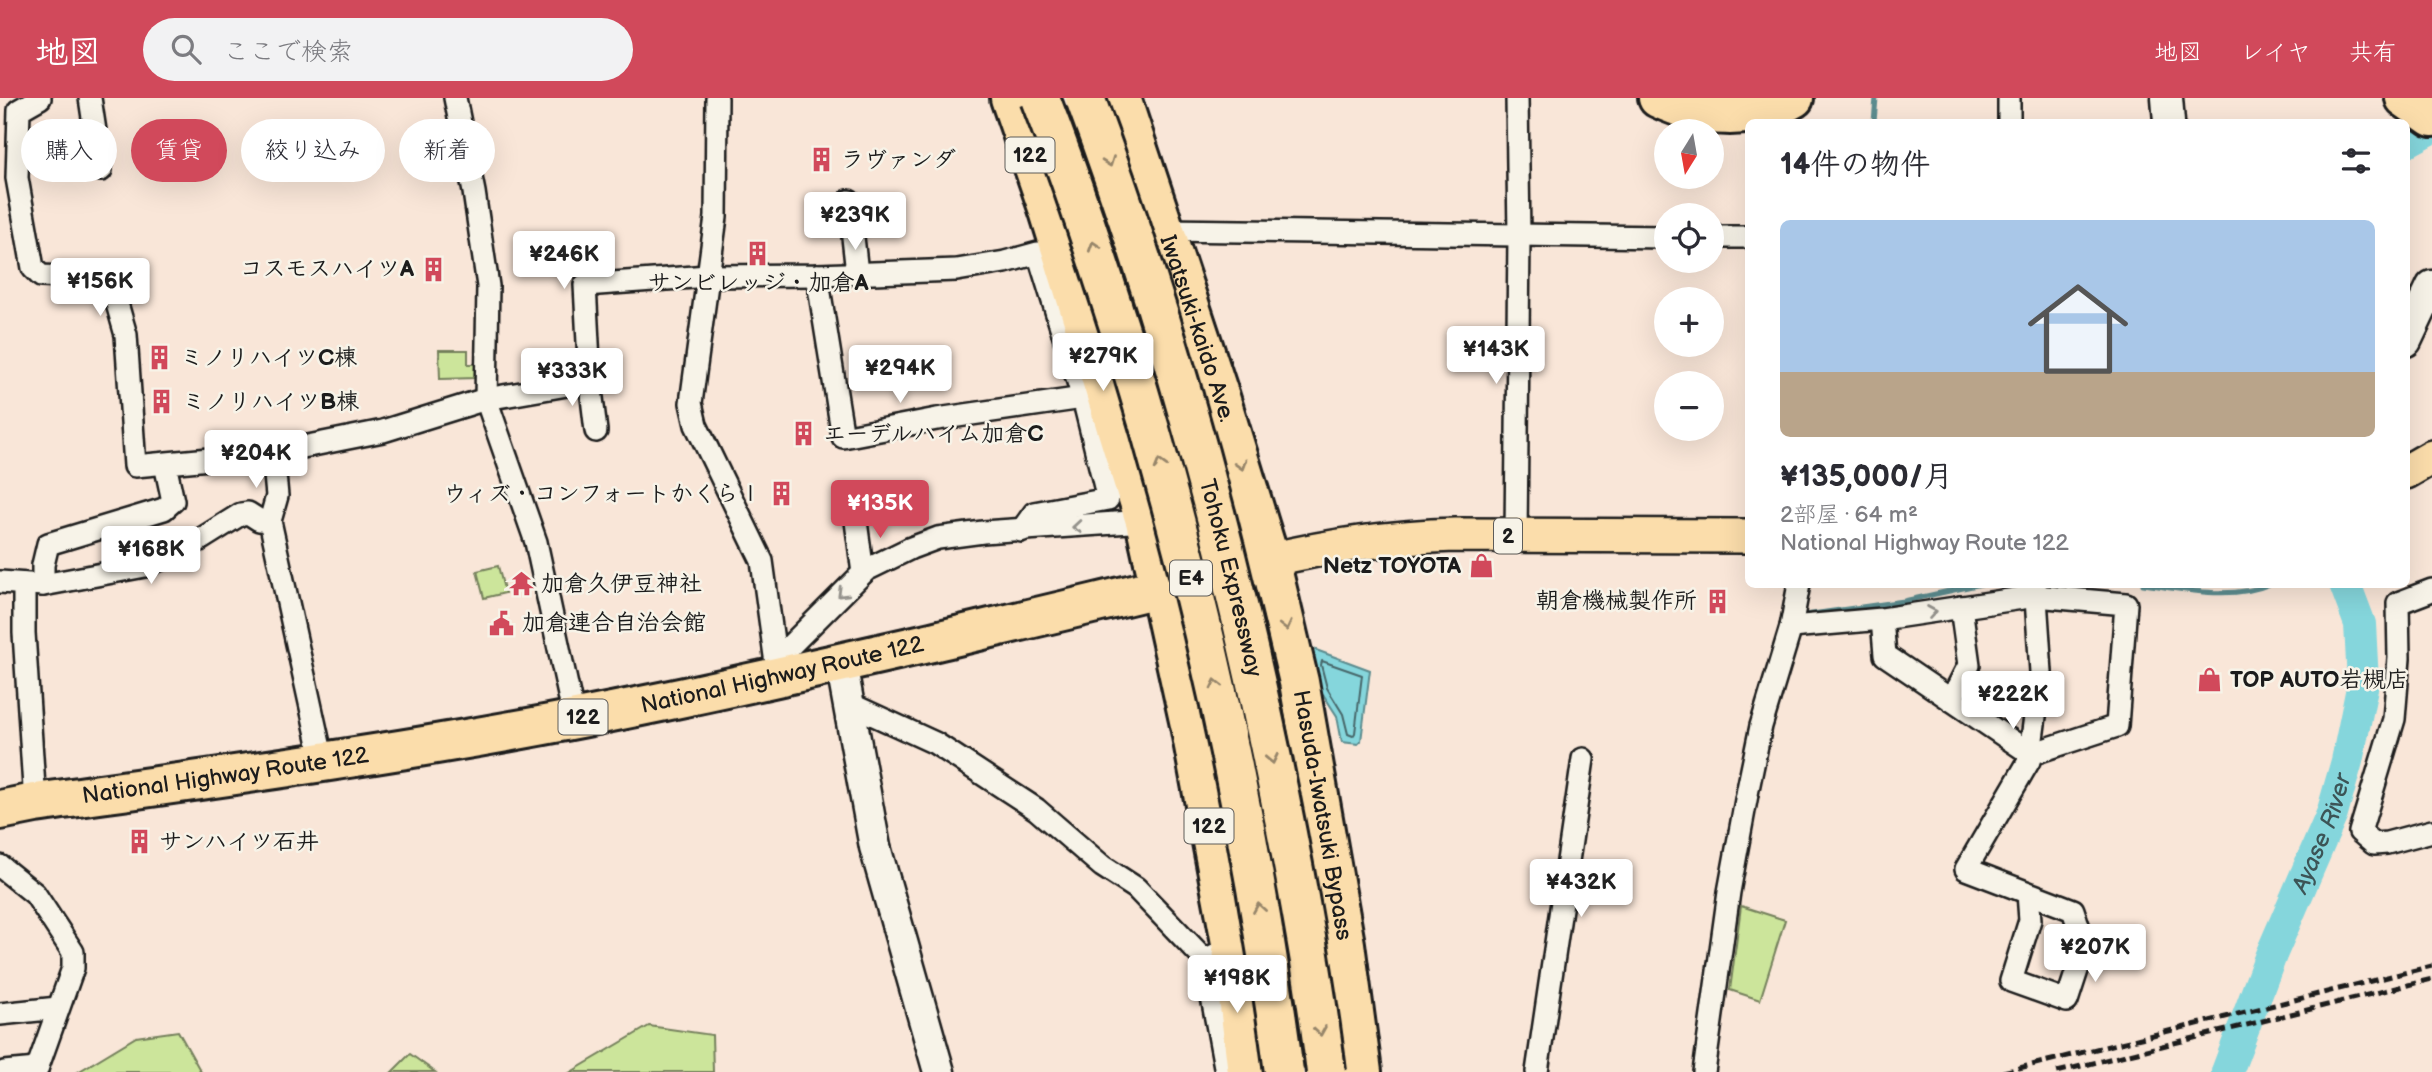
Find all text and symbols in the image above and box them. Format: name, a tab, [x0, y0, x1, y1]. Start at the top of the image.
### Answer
search box	[143, 18, 633, 81]
icon: search	[167, 30, 205, 68]
text: 地図	[35, 33, 101, 73]
text: ここで検索	[223, 37, 353, 68]
text: 地図	[2154, 38, 2202, 67]
text: レイヤ	[2240, 38, 2311, 67]
text: 共有	[2349, 38, 2397, 67]
chip: 購入	[21, 119, 117, 182]
chip: 賃貸	[131, 119, 227, 182]
chip: 絞り込み	[241, 119, 385, 182]
chip: 新着	[399, 119, 495, 182]
north arrow	[1654, 119, 1724, 189]
map controls	[1654, 119, 1724, 441]
road number: 122	[1006, 138, 1054, 172]
icon: filters	[2337, 142, 2375, 180]
building icon: ラヴァンダ	[807, 146, 835, 174]
place label: ラヴァンダ	[841, 146, 956, 174]
text: 14件の物件	[1780, 147, 1930, 183]
one-way arrow	[1101, 155, 1115, 167]
pin: ¥239K	[806, 192, 904, 252]
text: ¥239K	[820, 201, 890, 229]
button: locate	[1654, 203, 1724, 273]
pin: ¥246K	[515, 232, 613, 291]
street label: Iwatsuki-kaido Ave.	[1153, 232, 1241, 425]
building icon: サンビレッジ・加倉A	[744, 239, 772, 267]
text: ¥246K	[529, 240, 599, 268]
one-way arrow	[1087, 241, 1102, 253]
place label: コスモスハイツA	[240, 255, 415, 283]
building icon: コスモスハイツA	[420, 255, 448, 283]
pin: ¥156K	[51, 258, 149, 318]
icon: home	[2015, 266, 2141, 392]
text: ¥156K	[67, 267, 133, 295]
place label: サンビレッジ・加倉A	[647, 269, 869, 297]
button: +	[1654, 287, 1724, 357]
pin: ¥143K	[1447, 327, 1545, 386]
pin: ¥279K	[1054, 334, 1152, 393]
text: ¥143K	[1463, 335, 1529, 363]
text: ¥279K	[1068, 342, 1138, 370]
building icon: ミノリハイツC棟	[146, 344, 174, 372]
place label: ミノリハイツC棟	[180, 344, 357, 372]
pin: ¥294K	[851, 345, 949, 405]
pin: ¥333K	[523, 348, 621, 408]
text: ¥294K	[865, 354, 935, 382]
text: ¥333K	[537, 357, 607, 385]
button: −	[1654, 371, 1724, 441]
building icon: ミノリハイツB棟	[148, 388, 176, 416]
place label: ミノリハイツB棟	[182, 388, 359, 416]
building icon: エーデルハイム加倉C	[789, 420, 817, 448]
place label: エーデルハイム加倉C	[823, 420, 1044, 448]
pin: ¥204K	[207, 430, 305, 490]
text: ¥204K	[220, 439, 292, 467]
one-way arrow	[1153, 458, 1168, 470]
one-way arrow	[1233, 459, 1248, 471]
text: ¥135,000/月	[1780, 459, 1953, 495]
street label: Tohoku Expressway	[1193, 476, 1268, 680]
place label: ウィズ・コンフォートかくらⅠ	[443, 480, 762, 508]
building icon: ウィズ・コンフォートかくらⅠ	[768, 480, 796, 508]
pin: ¥135K	[831, 480, 929, 540]
text: ¥135K	[847, 489, 913, 517]
text: 2部屋 · 64 m²	[1780, 501, 1918, 529]
road number: 2	[1494, 518, 1522, 554]
one-way arrow	[1071, 519, 1082, 534]
pin: ¥168K	[102, 526, 200, 586]
text: National Highway Route 122	[1780, 529, 2069, 557]
text: ¥168K	[117, 535, 185, 563]
place label: Netz TOYOTA	[1323, 552, 1462, 580]
shop icon: Netz TOYOTA	[1467, 552, 1495, 580]
road number: E4	[1170, 560, 1212, 596]
temple icon: 加倉久伊豆神社	[507, 570, 535, 598]
place label: 加倉久伊豆神社	[541, 570, 702, 598]
one-way arrow	[837, 585, 850, 598]
place label: 朝倉機械製作所	[1536, 587, 1697, 615]
building icon: 朝倉機械製作所	[1703, 587, 1731, 615]
one-way arrow	[1926, 605, 1938, 620]
public building icon: 加倉連合自治会館	[488, 609, 516, 637]
place label: 加倉連合自治会館	[522, 609, 706, 637]
one-way arrow	[1278, 620, 1292, 632]
street label: National Highway Route 122	[638, 630, 927, 720]
shop icon: TOP AUTO岩槻店	[2196, 666, 2224, 694]
place label: TOP AUTO岩槻店	[2230, 666, 2408, 694]
pin: ¥222K	[1964, 672, 2062, 731]
one-way arrow	[1210, 678, 1224, 690]
text: ¥222K	[1977, 680, 2049, 708]
street label: Hasuda-Iwatsuki Bypass	[1287, 688, 1358, 942]
road number: 122	[558, 700, 608, 734]
street label: National Highway Route 122	[80, 741, 371, 810]
one-way arrow	[1264, 753, 1279, 765]
water label: Ayase River	[2285, 768, 2358, 898]
road number: 122	[1184, 808, 1234, 844]
building icon: サンハイツ石井	[125, 828, 153, 856]
place label: サンハイツ石井	[159, 828, 319, 856]
pin: ¥432K	[1532, 860, 1630, 919]
text: ¥432K	[1546, 868, 1616, 896]
one-way arrow	[1252, 902, 1267, 914]
pin: ¥207K	[2046, 924, 2144, 984]
text: ¥207K	[2060, 933, 2130, 961]
pin: ¥198K	[1188, 956, 1286, 1015]
text: ¥198K	[1204, 964, 1270, 992]
one-way arrow	[1312, 1025, 1327, 1037]

